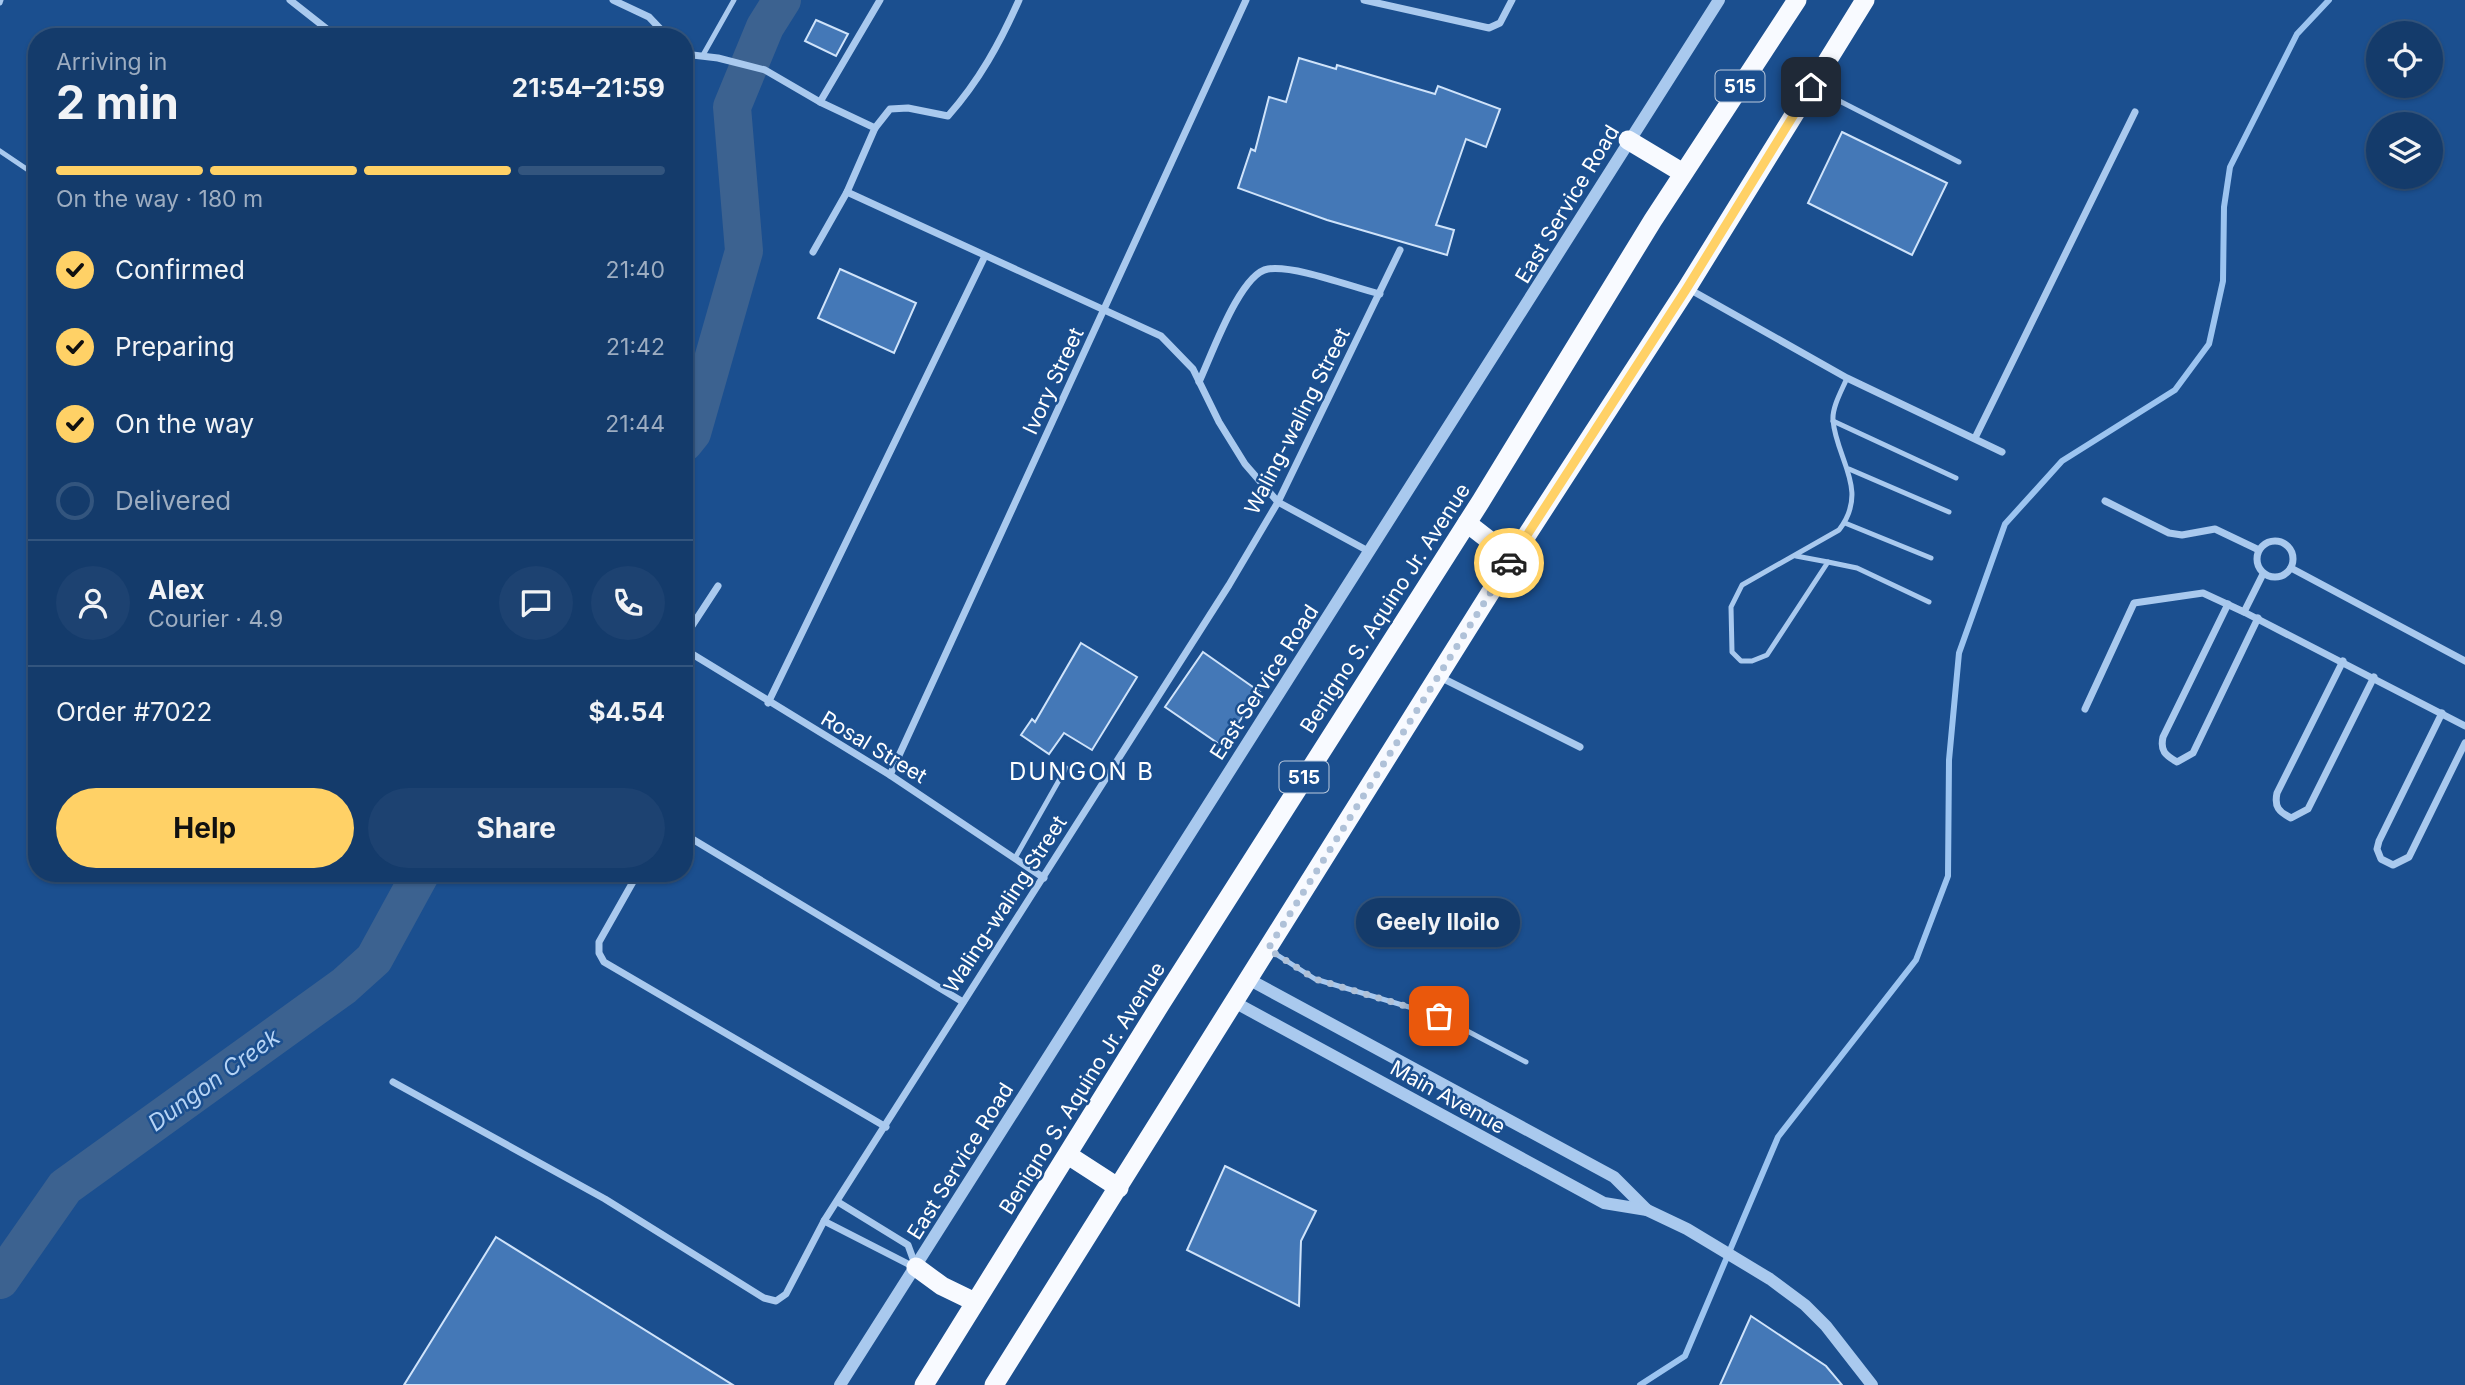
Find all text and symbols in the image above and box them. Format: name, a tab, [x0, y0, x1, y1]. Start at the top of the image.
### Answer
map controls	[2366, 21, 2443, 189]
button: locate	[2366, 21, 2443, 98]
text: Arriving in	[56, 48, 167, 76]
pin	[1781, 57, 1841, 117]
icon: home	[1792, 68, 1830, 106]
road number: 515	[1716, 71, 1764, 102]
text: 21:54–21:59	[512, 72, 665, 103]
text: 2 min	[56, 74, 179, 130]
button: layers	[2366, 112, 2443, 189]
street label: East Service Road	[1510, 120, 1624, 288]
text: On the way · 180 m	[56, 185, 263, 213]
icon: check	[56, 251, 94, 289]
text: Confirmed	[115, 254, 245, 285]
text: 21:40	[606, 256, 665, 284]
street label: Waling-waling Street	[1239, 323, 1355, 519]
street label: Ivory Street	[1017, 324, 1089, 438]
icon: check	[56, 328, 94, 366]
text: Preparing	[115, 331, 235, 362]
text: 21:42	[606, 333, 665, 361]
icon: check	[56, 405, 94, 443]
text: On the way	[115, 408, 254, 439]
text: 21:44	[605, 410, 665, 438]
street label: Benigno S. Aquino Jr. Avenue	[1295, 478, 1475, 738]
text: Delivered	[115, 485, 231, 516]
courier	[1474, 528, 1544, 598]
icon: car	[1490, 544, 1528, 582]
button: person	[56, 566, 130, 640]
button: chat	[499, 566, 573, 640]
button: phone	[591, 566, 665, 640]
text: Alex	[148, 574, 205, 605]
street label: East Service Road	[1205, 600, 1323, 764]
text: Courier · 4.9	[148, 605, 283, 633]
text: Order #7022	[56, 696, 212, 727]
text: $4.54	[589, 696, 665, 727]
street label: Rosal Street	[817, 706, 932, 788]
district label: DUNGON B	[1009, 757, 1155, 786]
road number: 515	[1280, 762, 1328, 792]
button: Help	[56, 788, 354, 868]
button: Share	[368, 788, 665, 868]
street label: Waling-waling Street	[938, 811, 1072, 997]
callout: Geely Iloilo	[1357, 897, 1521, 946]
text: Geely Iloilo	[1376, 908, 1500, 936]
street label: Benigno S. Aquino Jr. Avenue	[994, 957, 1170, 1219]
pin	[1409, 986, 1469, 1046]
icon: bag	[1420, 997, 1458, 1035]
water label: Dungon Creek	[143, 1023, 286, 1137]
street label: Main Avenue	[1386, 1055, 1510, 1139]
street label: East Service Road	[902, 1078, 1018, 1244]

